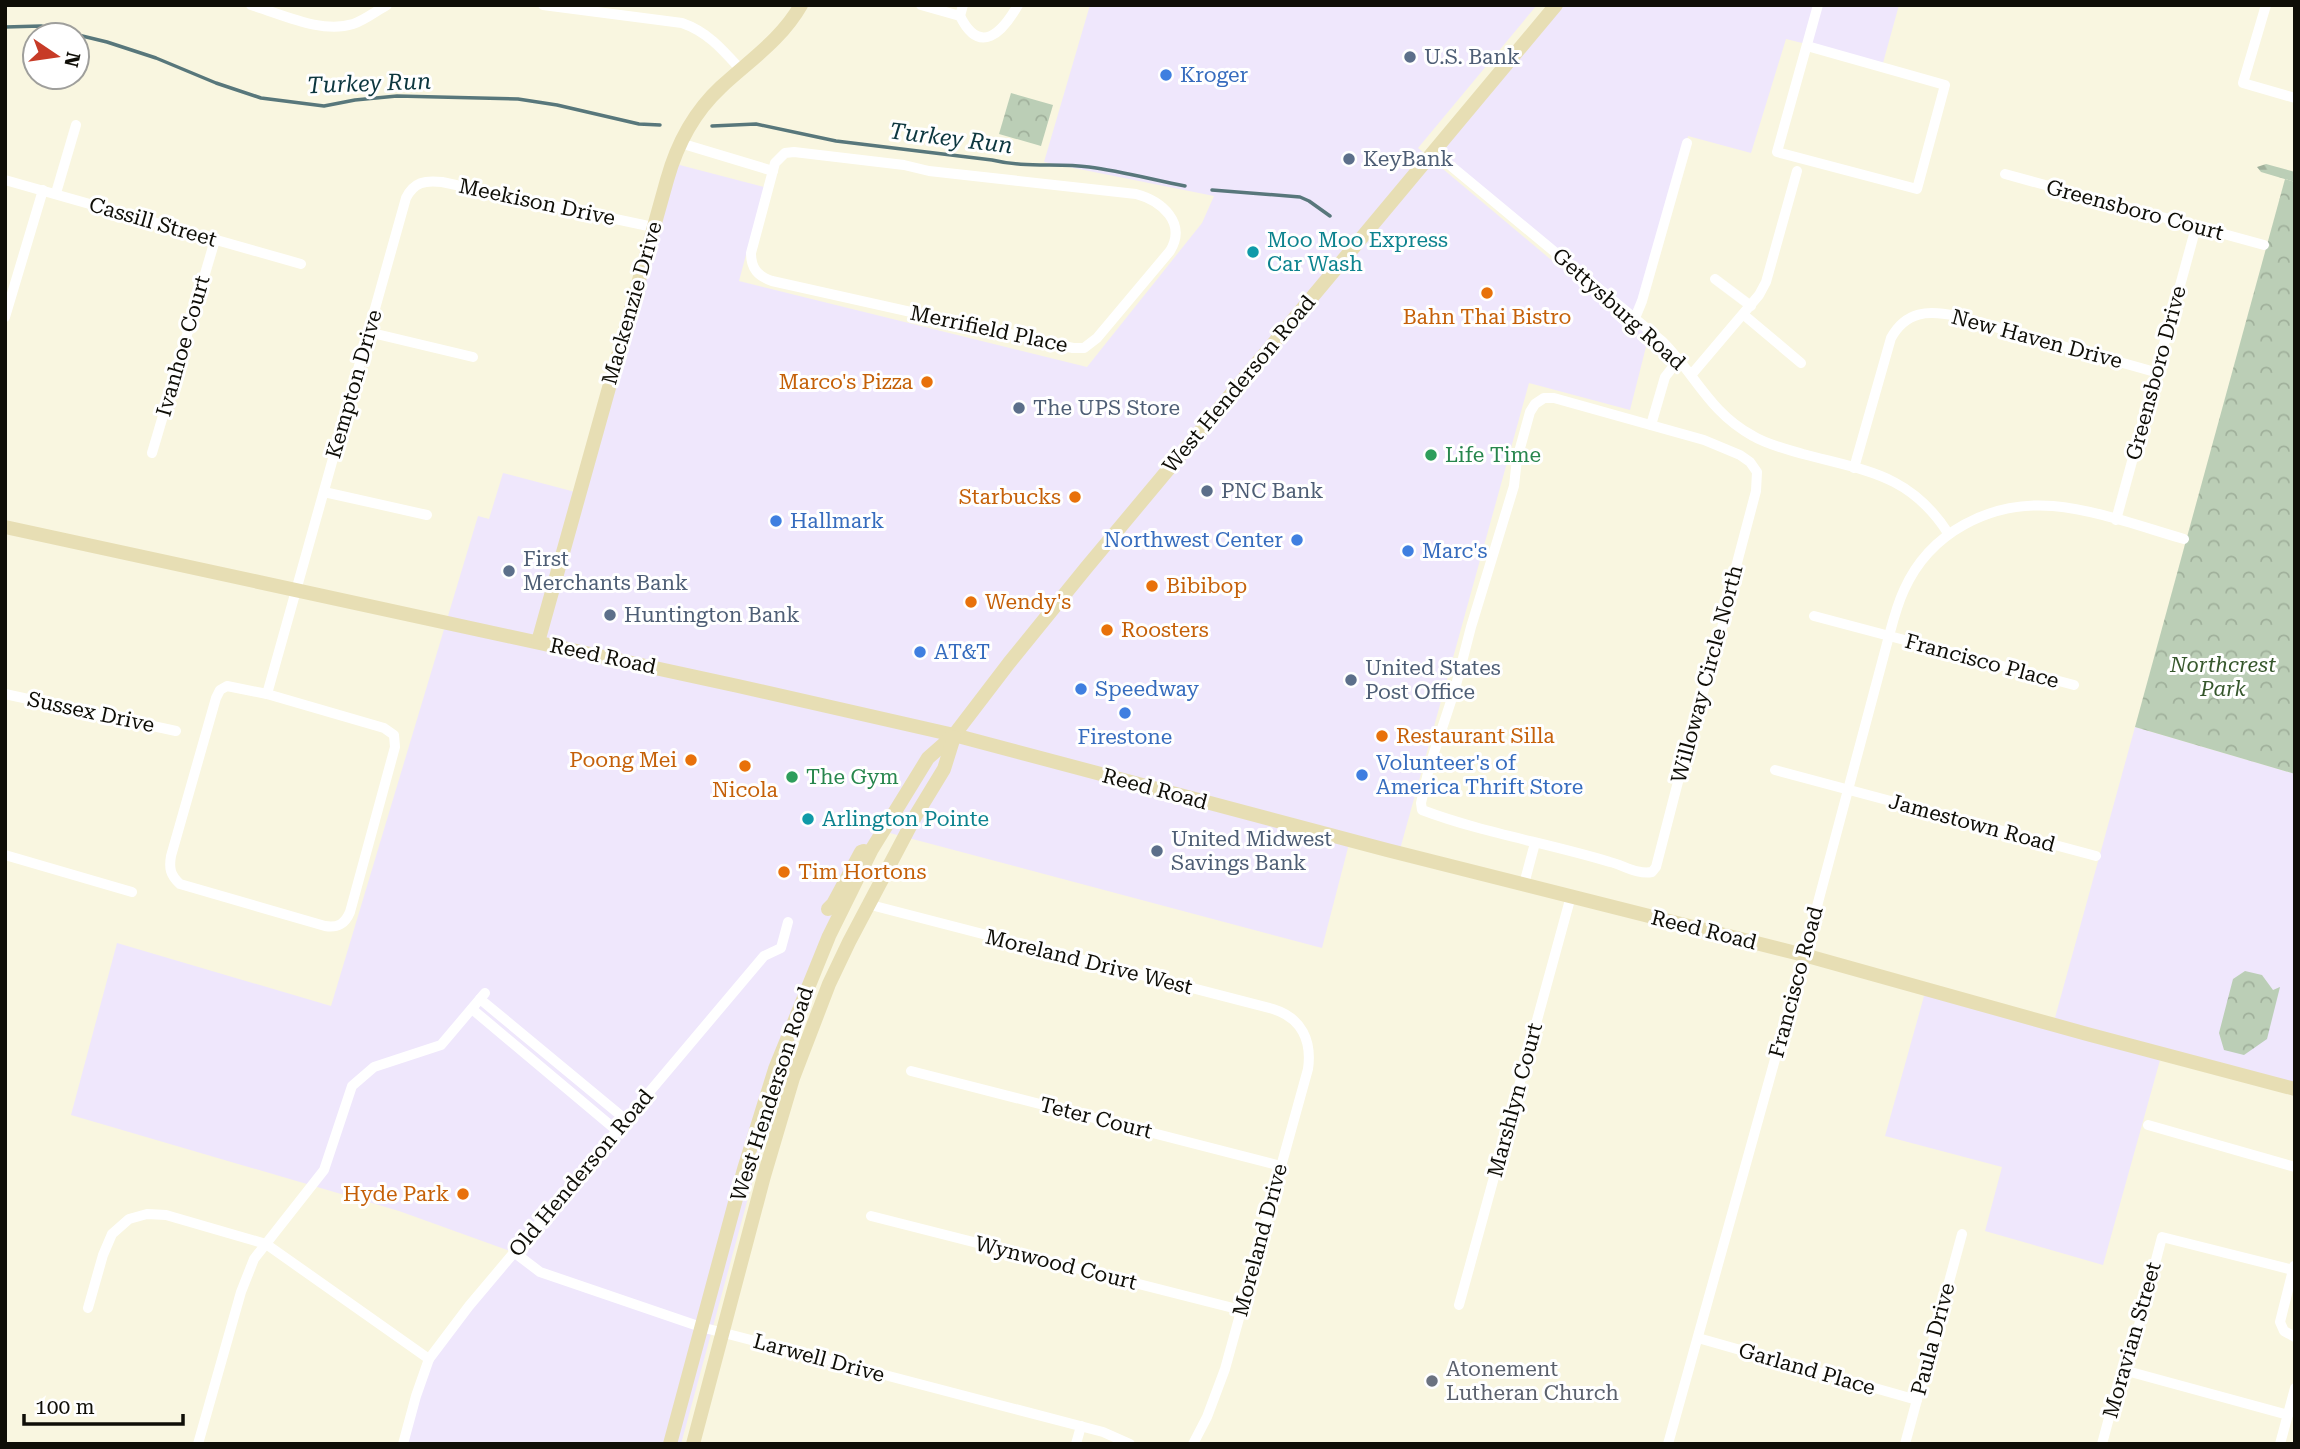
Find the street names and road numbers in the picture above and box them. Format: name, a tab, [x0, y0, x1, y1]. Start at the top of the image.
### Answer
street label: Meekison Drive	[457, 174, 617, 230]
street label: Greensboro Court	[2044, 175, 2226, 245]
street label: Cassill Street	[86, 192, 220, 252]
street label: Mackenzie Drive	[597, 219, 667, 387]
street label: Gettysburg Road	[1548, 243, 1691, 375]
street label: Ivanhoe Court	[151, 273, 215, 419]
street label: Greensboro Drive	[2121, 283, 2191, 463]
street label: West Henderson Road	[1158, 290, 1321, 478]
street label: Merrifield Place	[908, 301, 1070, 357]
street label: New Haven Drive	[1949, 305, 2125, 373]
street label: Kempton Drive	[321, 307, 387, 461]
street label: Willoway Circle North	[1666, 562, 1748, 785]
street label: Francisco Place	[1902, 629, 2062, 693]
street label: Reed Road	[548, 633, 659, 679]
street label: Sussex Drive	[25, 687, 157, 737]
street label: Reed Road	[1100, 763, 1211, 815]
street label: Jamestown Road	[1886, 789, 2058, 857]
street label: Francisco Road	[1764, 903, 1828, 1060]
street label: Reed Road	[1649, 905, 1760, 955]
street label: Moreland Drive West	[983, 925, 1195, 999]
street label: West Henderson Road	[726, 983, 818, 1204]
street label: Marshlyn Court	[1483, 1020, 1547, 1180]
street label: Old Henderson Road	[504, 1084, 658, 1262]
street label: Teter Court	[1037, 1092, 1155, 1144]
street label: Moreland Drive	[1228, 1161, 1292, 1319]
street label: Wynwood Court	[973, 1231, 1140, 1295]
street label: Moravian Street	[2098, 1259, 2166, 1421]
street label: Paula Drive	[1906, 1280, 1960, 1398]
street label: Larwell Drive	[751, 1329, 887, 1387]
street label: Garland Place	[1736, 1338, 1878, 1400]

